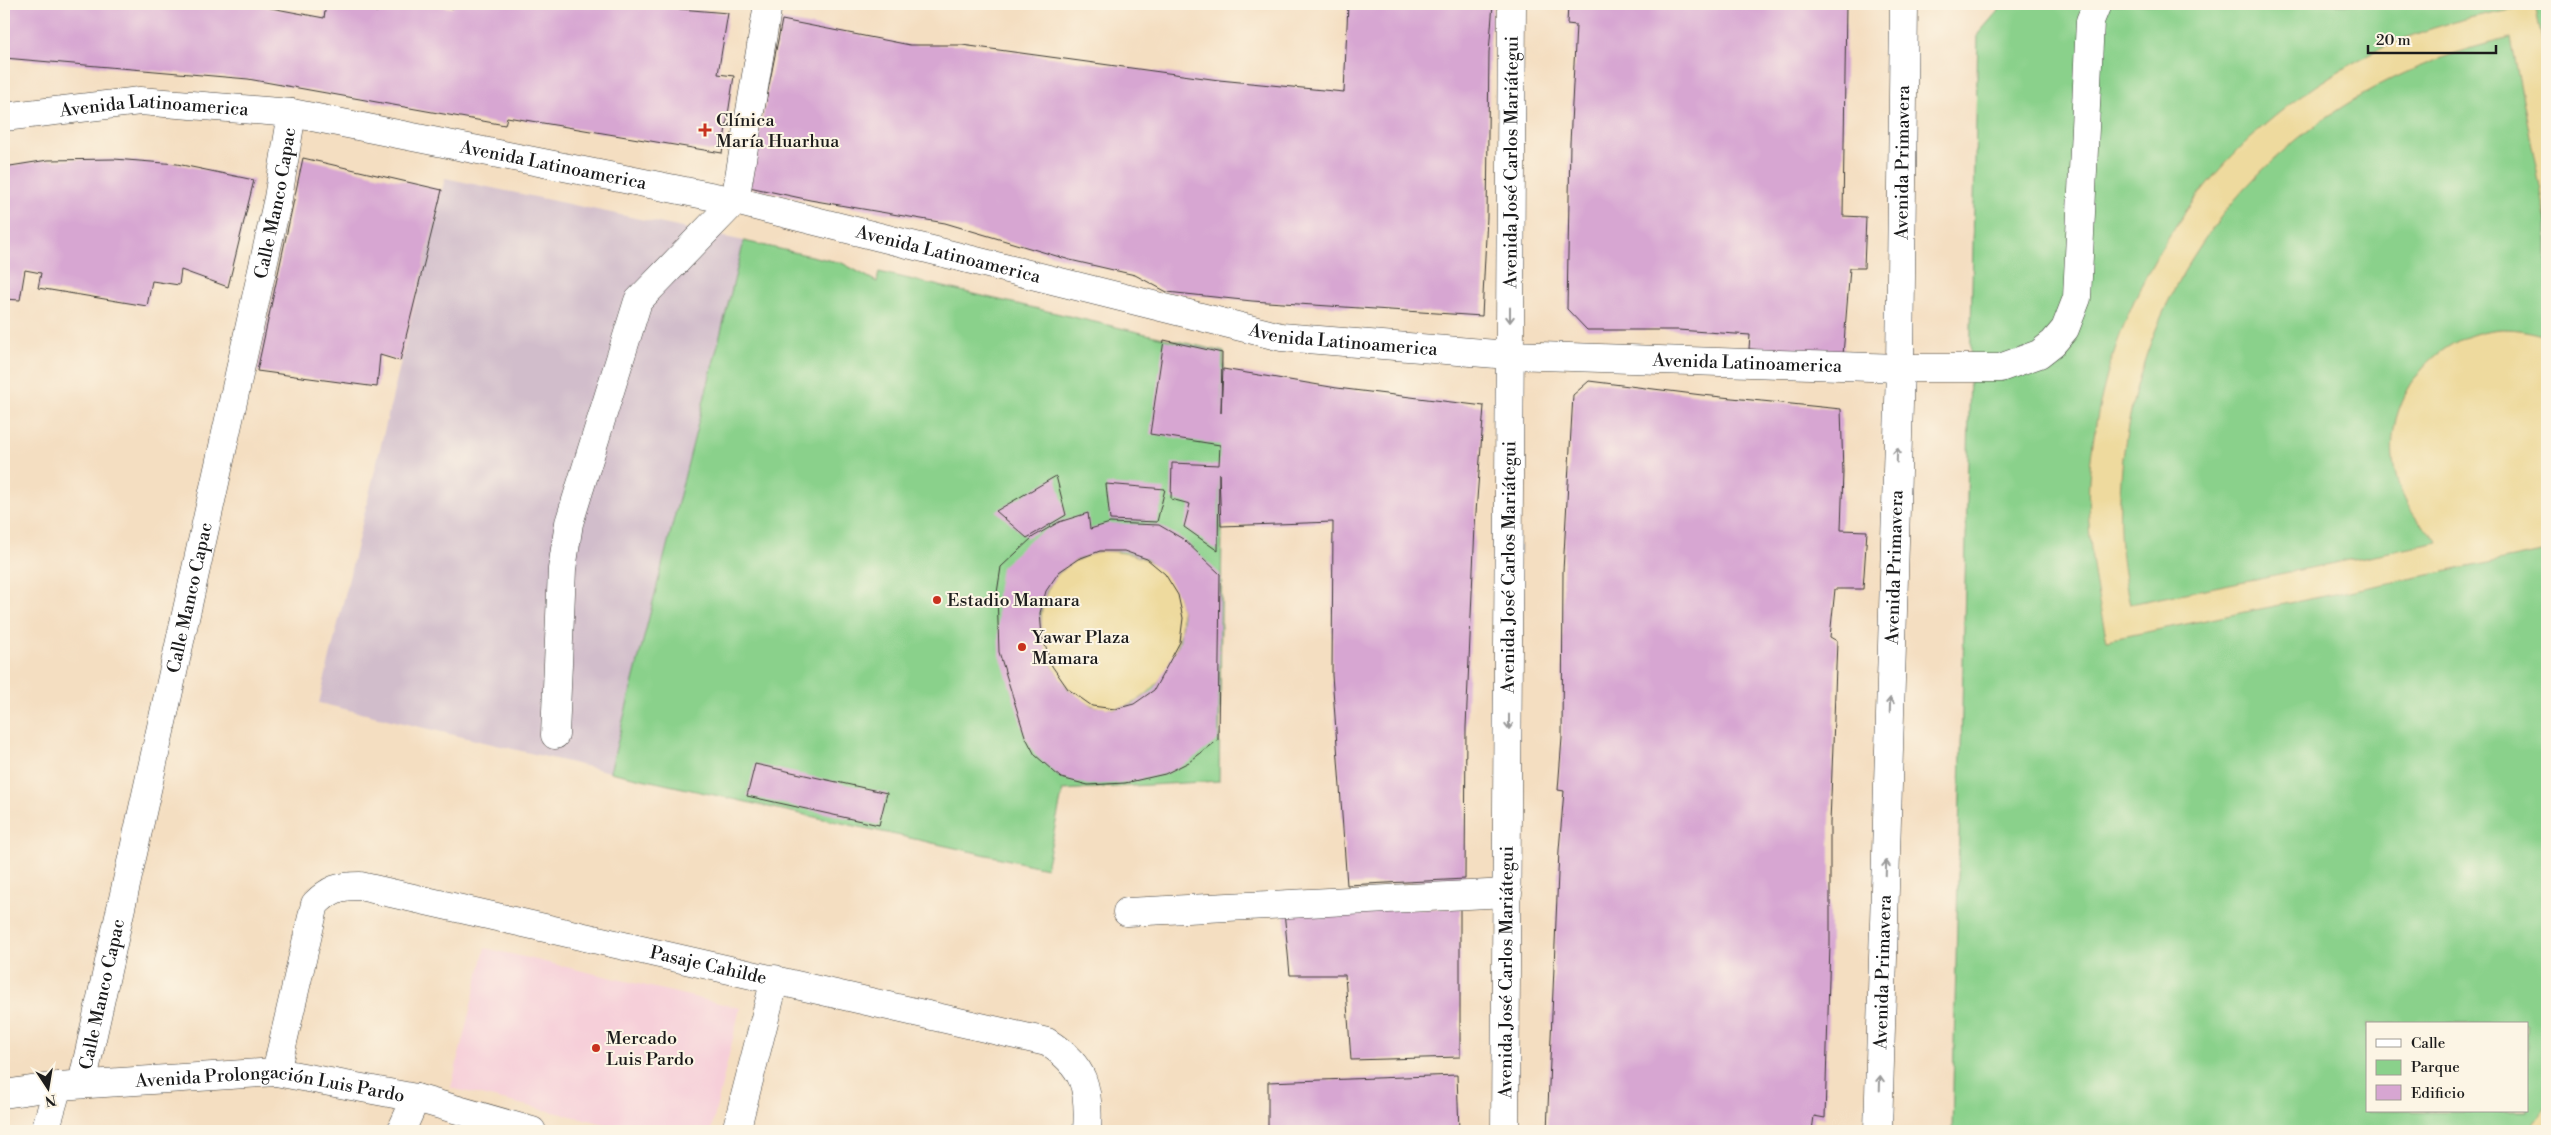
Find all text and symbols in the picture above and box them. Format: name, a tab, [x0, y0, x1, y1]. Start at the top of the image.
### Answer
scale bar	[2368, 22, 2496, 54]
text: 20 m	[2376, 31, 2411, 50]
street label: Avenida José Carlos Mariátegui	[1499, 36, 1523, 289]
street label: Avenida Primavera	[1890, 84, 1915, 241]
street label: Avenida Latinoamerica	[58, 90, 250, 122]
place label: Clínica María Huarhua	[716, 109, 840, 153]
marker: Clínica María Huarhua	[698, 123, 712, 137]
street label: Calle Manco Capac	[249, 126, 301, 281]
street label: Avenida Latinoamerica	[457, 135, 650, 195]
street label: Avenida Latinoamerica	[853, 220, 1044, 288]
one-way arrow	[1505, 306, 1515, 323]
street label: Avenida Latinoamerica	[1246, 318, 1439, 361]
street label: Avenida Latinoamerica	[1651, 348, 1843, 378]
street label: Avenida José Carlos Mariátegui	[1496, 441, 1521, 694]
one-way arrow	[1893, 448, 1902, 464]
street label: Avenida Primavera	[1881, 489, 1908, 646]
street label: Calle Manco Capac	[162, 520, 217, 675]
place label: Estadio Mamara	[947, 589, 1081, 612]
marker: Estadio Mamara	[931, 594, 943, 606]
place label: Yawar Plaza Mamara	[1031, 626, 1130, 670]
marker: Yawar Plaza Mamara	[1016, 641, 1028, 653]
one-way arrow	[1885, 697, 1895, 714]
one-way arrow	[1504, 714, 1514, 730]
street label: Avenida José Carlos Mariátegui	[1494, 846, 1518, 1099]
one-way arrow	[1881, 860, 1890, 876]
street label: Avenida Primavera	[1869, 893, 1896, 1051]
street label: Calle Manco Capac	[74, 917, 130, 1072]
street label: Pasaje Cahilde	[648, 941, 769, 990]
legend	[2366, 1022, 2528, 1112]
place label: Mercado Luis Pardo	[606, 1027, 694, 1071]
text: Calle	[2411, 1034, 2445, 1053]
marker: Mercado Luis Pardo	[590, 1042, 602, 1054]
text: Parque	[2411, 1058, 2460, 1077]
street label: Avenida Prolongación Luis Pardo	[134, 1060, 407, 1107]
north arrow	[22, 1062, 72, 1112]
one-way arrow	[1875, 1075, 1884, 1091]
text: Edificio	[2411, 1084, 2465, 1103]
text: N	[43, 1090, 58, 1110]

